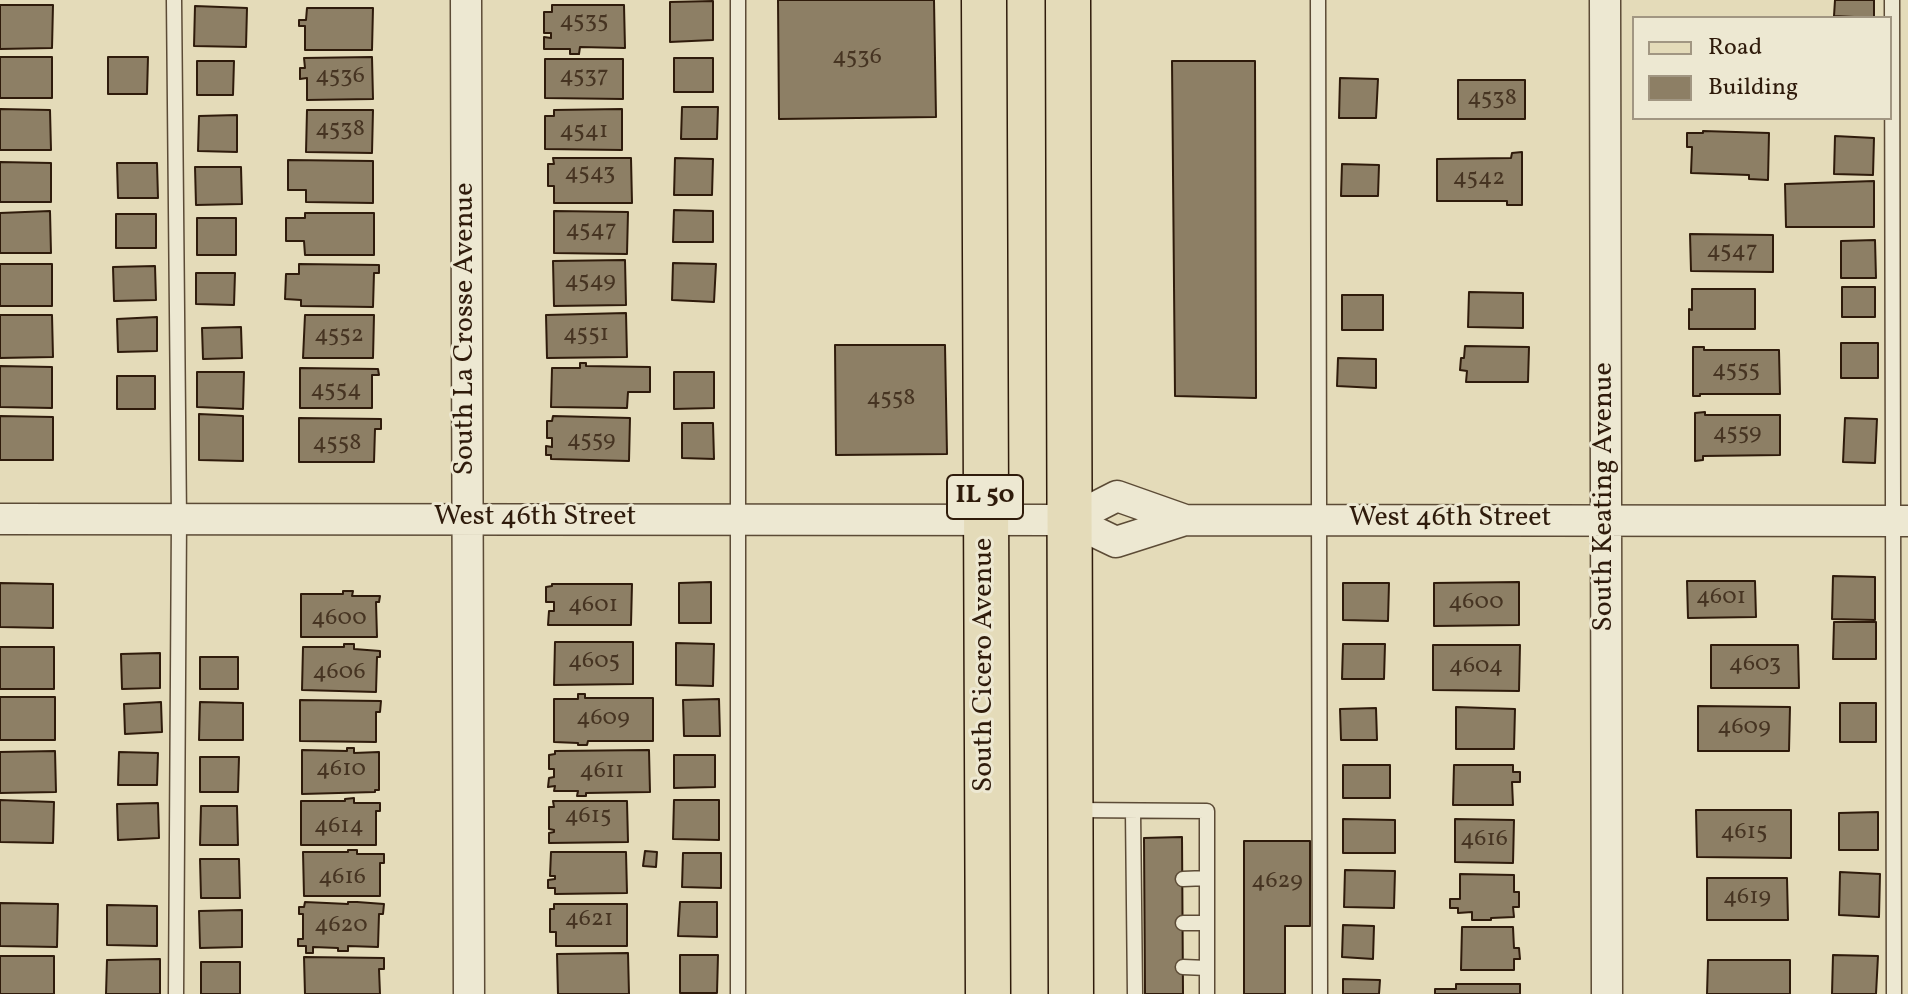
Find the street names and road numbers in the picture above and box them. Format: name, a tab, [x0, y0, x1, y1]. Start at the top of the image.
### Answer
street label: South La Crosse Avenue	[450, 183, 484, 475]
street label: South Keating Avenue	[1589, 362, 1623, 632]
road number: IL 50	[947, 475, 1023, 519]
street label: West 46th Street	[434, 502, 636, 536]
street label: West 46th Street	[1349, 503, 1551, 537]
street label: South Cicero Avenue	[969, 538, 1003, 792]

